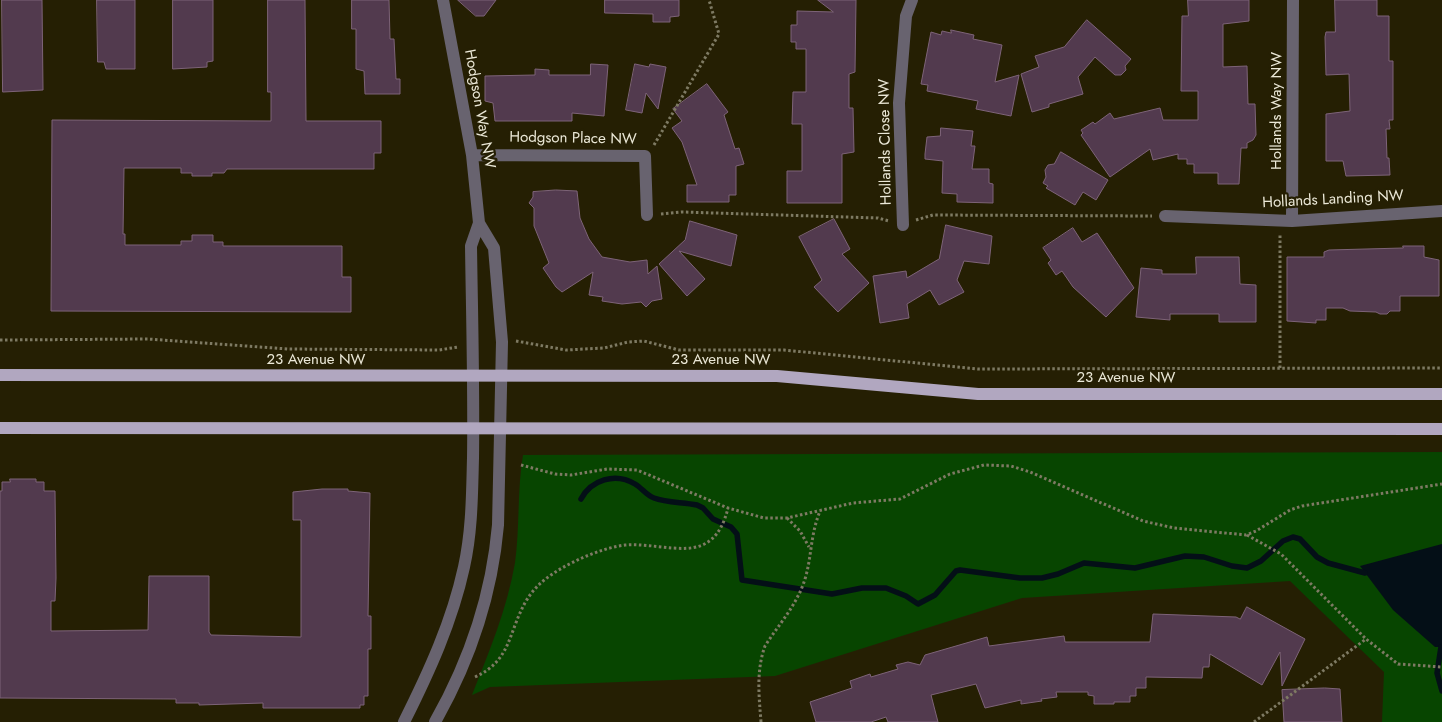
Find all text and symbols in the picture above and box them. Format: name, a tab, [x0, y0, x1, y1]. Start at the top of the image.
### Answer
street label: Hodgson Way NW	[460, 48, 498, 170]
street label: Hollands Way NW	[1268, 52, 1286, 170]
street label: Hollands Close NW	[876, 79, 896, 205]
street label: Hodgson Place NW	[509, 129, 637, 149]
street label: Hollands Landing NW	[1262, 187, 1404, 213]
street label: 23 Avenue NW	[267, 351, 365, 369]
street label: 23 Avenue NW	[672, 351, 770, 369]
street label: 23 Avenue NW	[1077, 369, 1175, 387]

